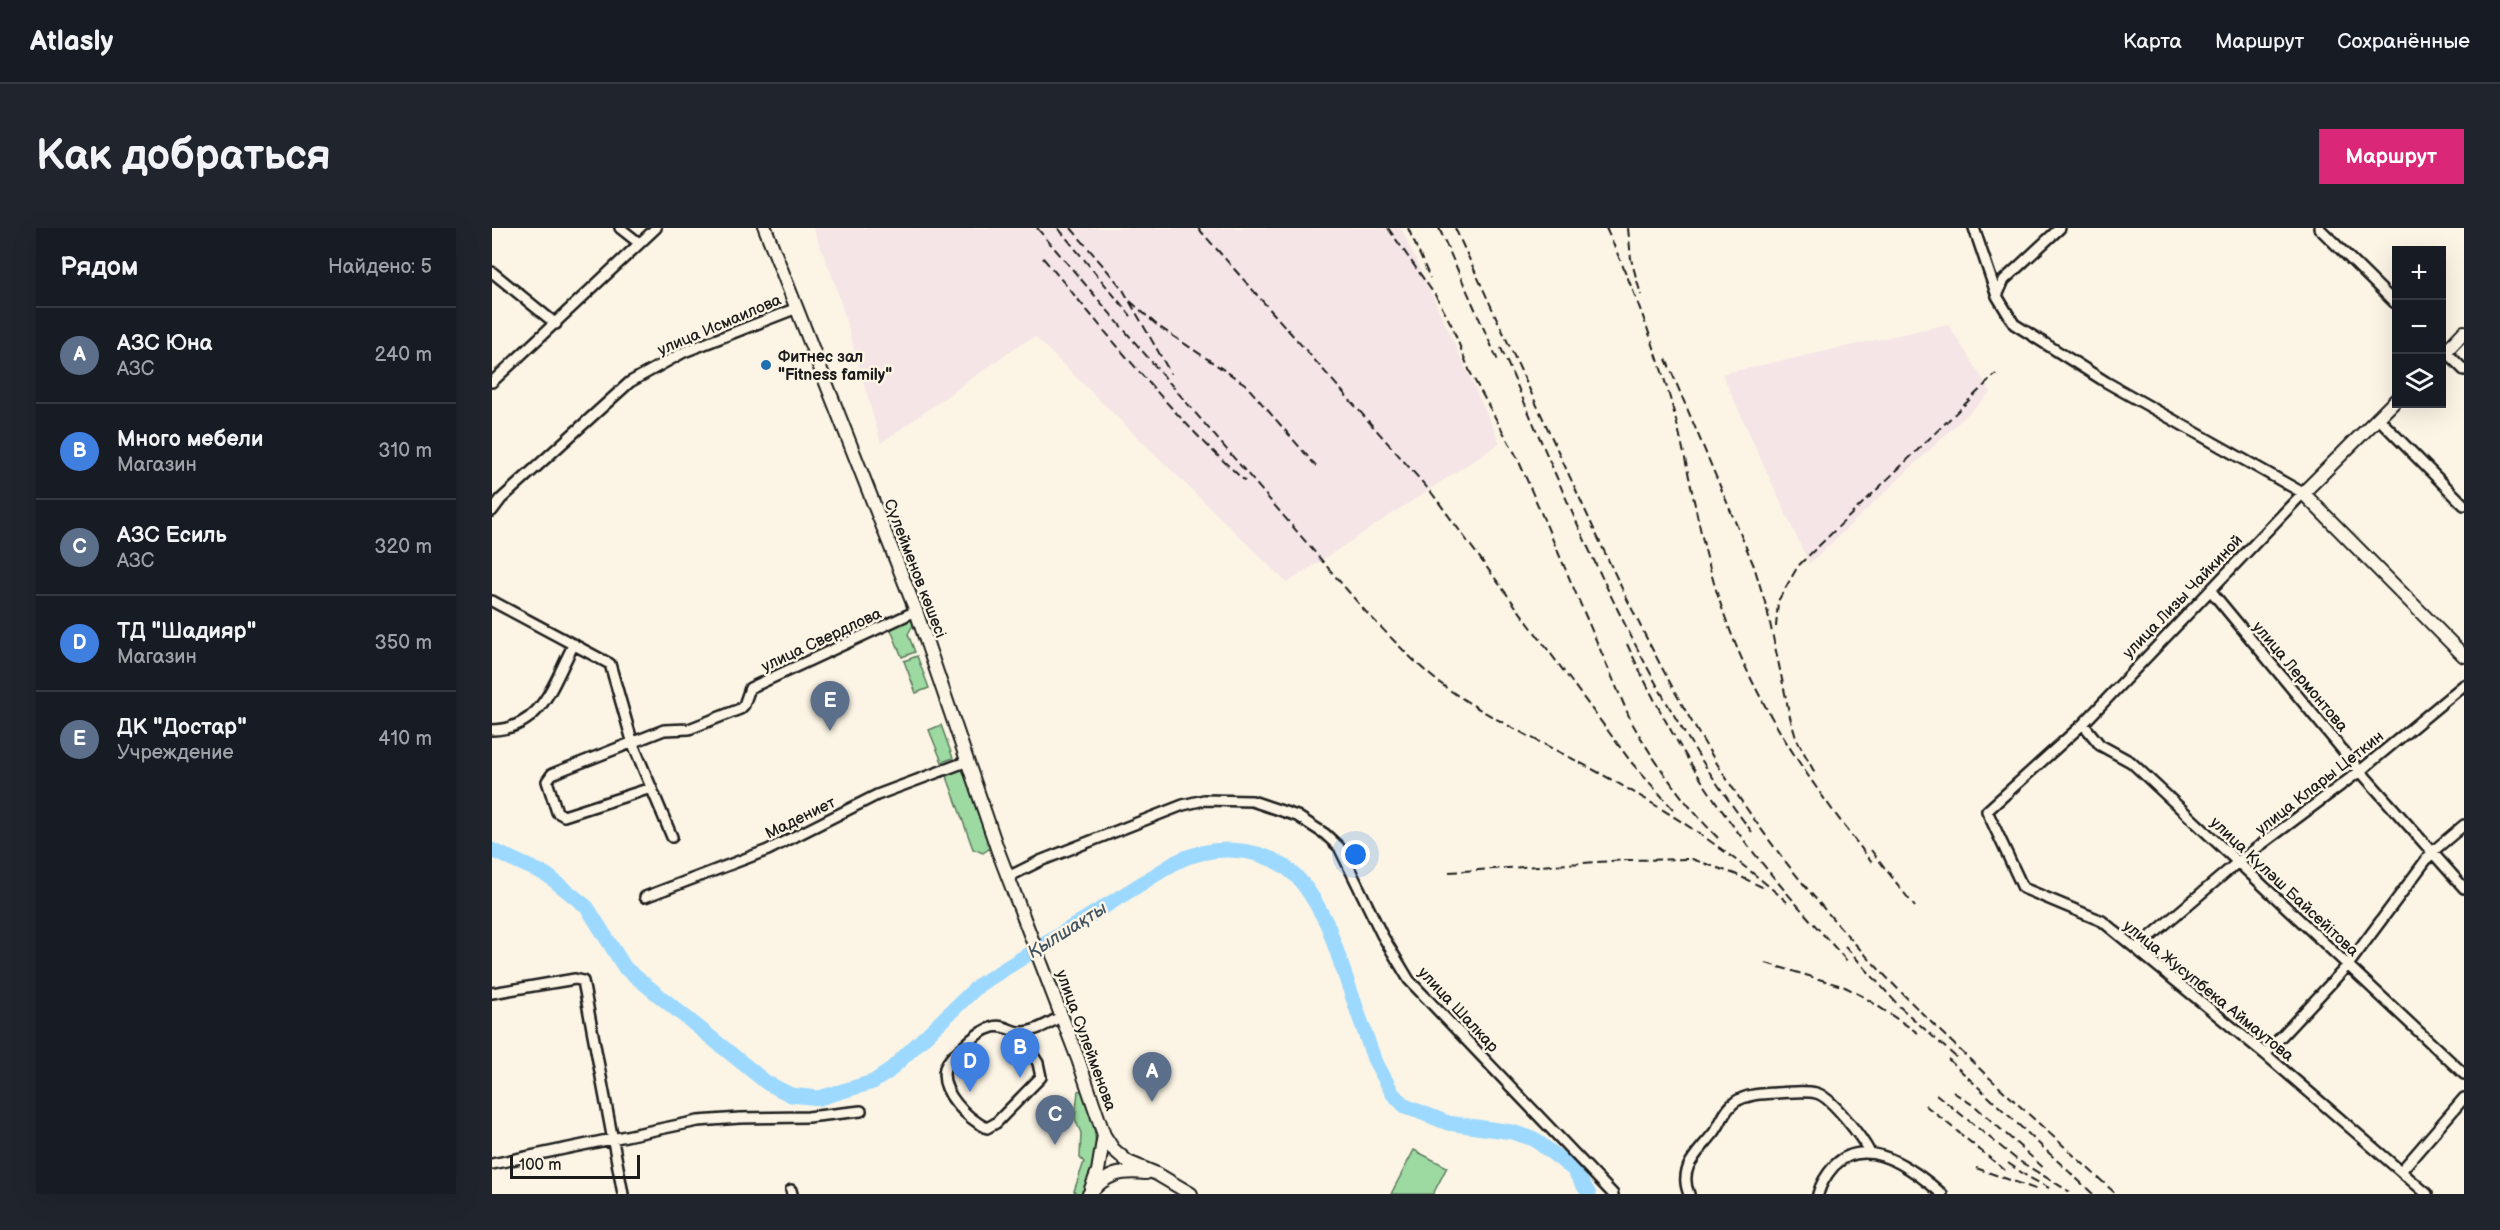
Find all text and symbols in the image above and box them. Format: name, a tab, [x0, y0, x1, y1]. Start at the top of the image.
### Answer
text: Atlasly	[30, 25, 113, 58]
text: Карта	[2123, 29, 2182, 54]
text: Маршрут	[2215, 29, 2304, 54]
text: Сохранённые	[2337, 29, 2470, 54]
button: Маршрут	[2319, 129, 2464, 184]
text: Как добраться	[36, 131, 331, 182]
map controls	[2392, 246, 2446, 408]
button: +	[2392, 246, 2446, 300]
text: Рядом	[60, 252, 138, 283]
text: Найдено: 5	[328, 255, 432, 279]
street label: улица Исмаилова	[655, 291, 785, 360]
button: −	[2392, 300, 2446, 354]
text: АЗС Юна	[117, 330, 212, 357]
text: A	[73, 343, 86, 367]
text: 240 m	[375, 343, 432, 367]
place label: Фитнес зал "Fitness family"	[778, 348, 892, 385]
button: layers	[2392, 354, 2446, 408]
text: АЗС	[117, 357, 154, 381]
marker: Фитнес зал "Fitness family"	[759, 358, 773, 372]
text: Много мебели	[117, 426, 263, 453]
text: B	[72, 439, 87, 463]
text: 310 m	[378, 439, 432, 463]
text: Магазин	[117, 453, 197, 477]
street label: Сүлейменов көшесі	[879, 496, 950, 641]
text: АЗС Есиль	[117, 522, 227, 549]
street label: улица Лизы Чайкиной	[2119, 531, 2247, 663]
text: C	[72, 535, 87, 559]
text: 320 m	[374, 535, 432, 559]
text: АЗС	[117, 549, 154, 573]
street label: улица Свердлова	[759, 604, 885, 676]
text: ТД "Шадияр"	[117, 618, 256, 645]
street label: улица Лермонтова	[2248, 618, 2352, 736]
text: D	[73, 631, 86, 655]
text: 350 m	[375, 631, 432, 655]
text: Магазин	[117, 645, 197, 669]
pin: E	[810, 682, 850, 731]
text: ДК "Достар"	[117, 714, 247, 741]
text: E	[73, 727, 86, 751]
text: 410 m	[378, 727, 432, 751]
street label: улица Клары Цеткин	[2252, 727, 2388, 839]
text: Учреждение	[117, 741, 234, 765]
street label: Мадениет	[762, 793, 839, 844]
street label: улица Күләш Байсейітова	[2206, 813, 2362, 961]
your location	[1341, 840, 1370, 869]
water label: Қылшақты	[1024, 898, 1111, 963]
street label: улица Жусупбека Аймаутова	[2119, 917, 2297, 1066]
street label: улица Шалкар	[1414, 964, 1502, 1056]
street label: улица Сулейменова	[1051, 967, 1120, 1114]
pin: B	[1000, 1028, 1040, 1078]
pin: D	[950, 1042, 990, 1092]
pin: A	[1132, 1052, 1172, 1102]
pin: C	[1036, 1096, 1074, 1145]
scale bar	[510, 1152, 640, 1180]
text: 100 m	[519, 1156, 562, 1175]

